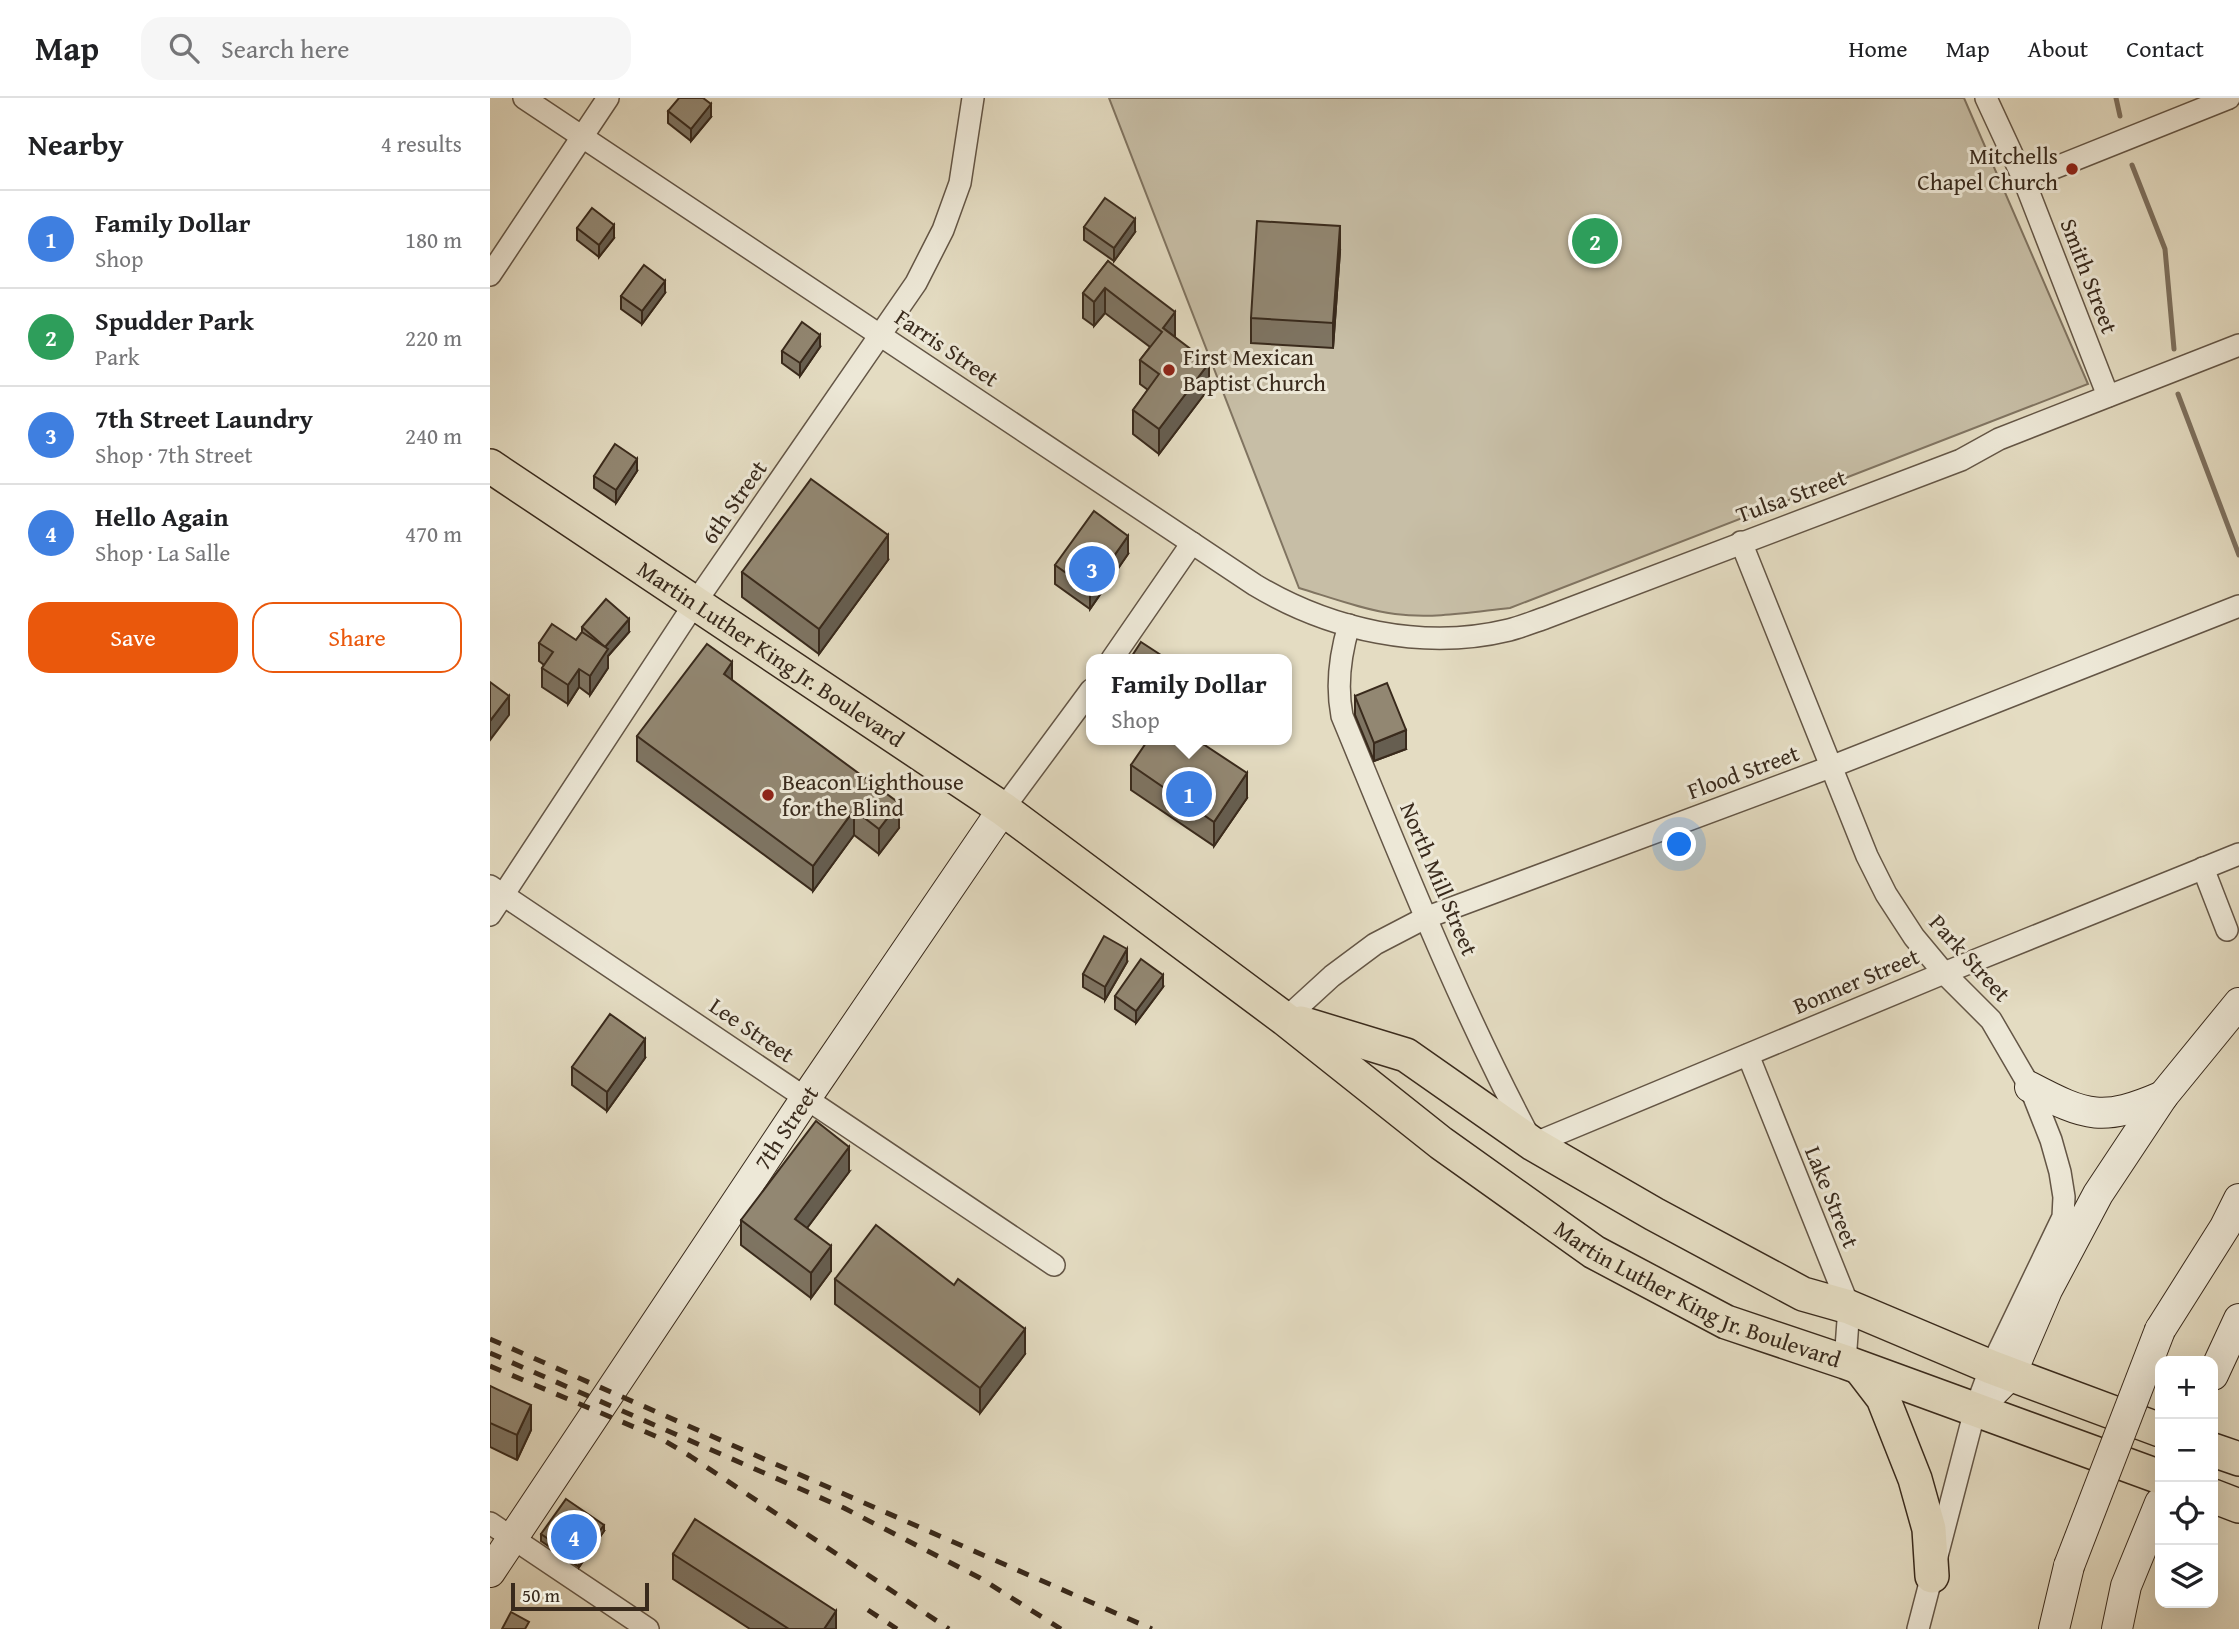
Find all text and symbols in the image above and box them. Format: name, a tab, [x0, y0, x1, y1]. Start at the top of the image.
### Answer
search box	[141, 17, 631, 80]
text: Map	[35, 24, 99, 72]
icon: search	[165, 29, 203, 67]
text: Search here	[221, 29, 349, 68]
text: Home	[1849, 31, 1908, 66]
text: Map	[1946, 31, 1990, 66]
text: About	[2028, 31, 2088, 66]
text: Contact	[2126, 31, 2204, 66]
text: Nearby	[28, 122, 124, 166]
text: 4 results	[381, 127, 462, 160]
place label: Mitchells Chapel Church	[1917, 139, 2058, 198]
marker: Mitchells Chapel Church	[2064, 161, 2080, 177]
text: Family Dollar	[95, 203, 250, 242]
street label: Smith Street	[2052, 214, 2127, 338]
pin: 2	[1572, 215, 1618, 267]
text: 1	[45, 223, 57, 256]
text: 180 m	[405, 223, 462, 256]
text: Shop	[95, 242, 143, 275]
text: Spudder Park	[95, 301, 254, 340]
street label: Farris Street	[889, 301, 1006, 395]
text: 2	[45, 321, 57, 354]
text: 220 m	[405, 321, 462, 354]
text: Park	[95, 340, 139, 373]
place label: First Mexican Baptist Church	[1183, 340, 1326, 399]
marker: First Mexican Baptist Church	[1161, 362, 1177, 378]
text: 7th Street Laundry	[95, 399, 313, 438]
text: 3	[45, 419, 57, 452]
text: 240 m	[405, 419, 462, 452]
text: Shop · 7th Street	[95, 438, 253, 471]
street label: 6th Street	[693, 453, 774, 550]
street label: Tulsa Street	[1731, 460, 1851, 531]
text: Hello Again	[95, 497, 229, 536]
text: 4	[45, 517, 57, 550]
text: 470 m	[405, 517, 462, 550]
text: Shop · La Salle	[95, 536, 230, 569]
pin: 3	[1069, 543, 1115, 595]
street label: Martin Luther King Jr. Boulevard	[631, 552, 912, 755]
button: Save	[28, 602, 238, 673]
button: Share	[252, 602, 462, 673]
popup	[1086, 654, 1292, 745]
text: Family Dollar	[1111, 664, 1267, 703]
text: Shop	[1111, 703, 1160, 736]
street label: Flood Street	[1682, 736, 1803, 807]
place label: Beacon Lighthouse for the Blind	[782, 765, 964, 824]
pin: 1	[1166, 768, 1212, 820]
marker: Beacon Lighthouse for the Blind	[760, 787, 776, 803]
street label: North Mill Street	[1392, 797, 1487, 961]
your location	[1662, 827, 1696, 861]
street label: Park Street	[1922, 907, 2019, 1009]
street label: Bonner Street	[1788, 939, 1924, 1022]
street label: Lee Street	[703, 989, 801, 1070]
street label: 7th Street	[746, 1078, 826, 1176]
street label: Lake Street	[1797, 1141, 1868, 1253]
street label: Martin Luther King Jr. Boulevard	[1548, 1212, 1846, 1376]
map controls	[2155, 1356, 2218, 1608]
button: +	[2155, 1356, 2218, 1419]
button: −	[2155, 1419, 2218, 1482]
button: locate	[2155, 1482, 2218, 1545]
pin: 4	[551, 1511, 597, 1563]
button: layers	[2155, 1545, 2218, 1608]
scale bar	[511, 1580, 649, 1612]
text: 50 m	[522, 1581, 560, 1609]

